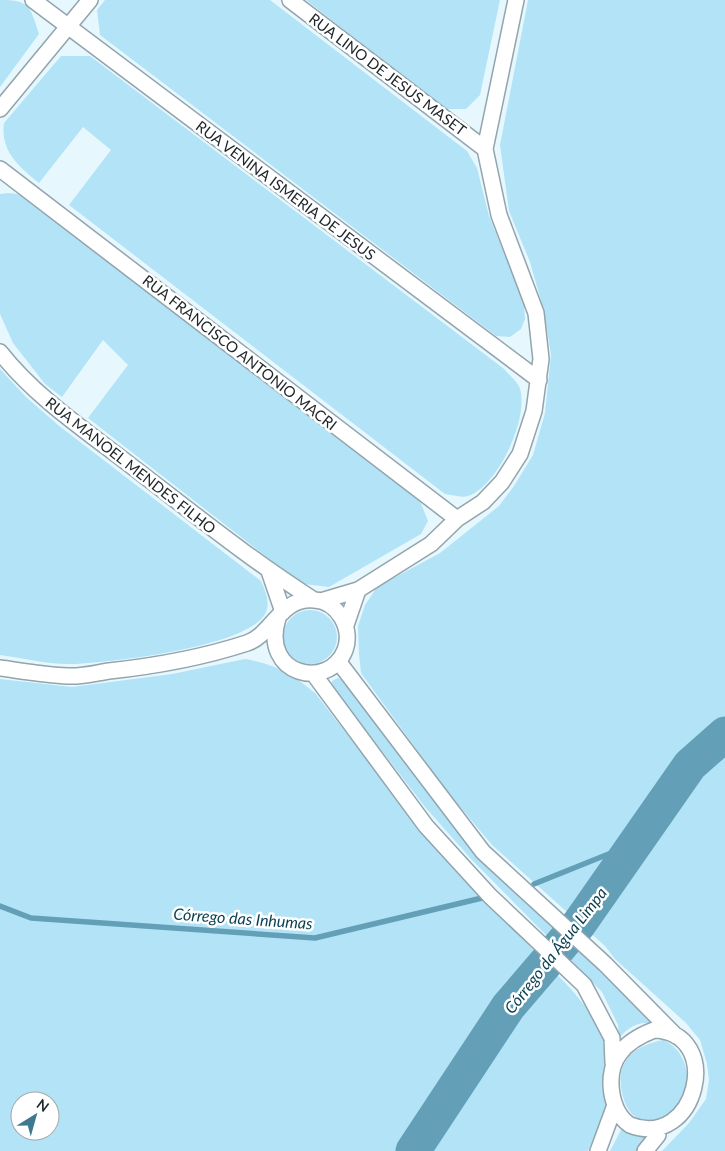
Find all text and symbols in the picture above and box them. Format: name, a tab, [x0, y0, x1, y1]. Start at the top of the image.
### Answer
street label: RUA LINO DE JESUS MASET	[306, 9, 470, 139]
street label: RUA VENINA ISMERIA DE JESUS	[193, 117, 379, 263]
street label: RUA FRANCISCO ANTONIO MACRI	[139, 271, 341, 433]
street label: RUA MANOEL MENDES FILHO	[42, 393, 220, 537]
water label: Córrego da Água Limpa	[500, 883, 610, 1017]
water label: Córrego das Inhumas	[173, 904, 314, 932]
north arrow	[10, 1091, 60, 1141]
text: N	[34, 1095, 53, 1115]

